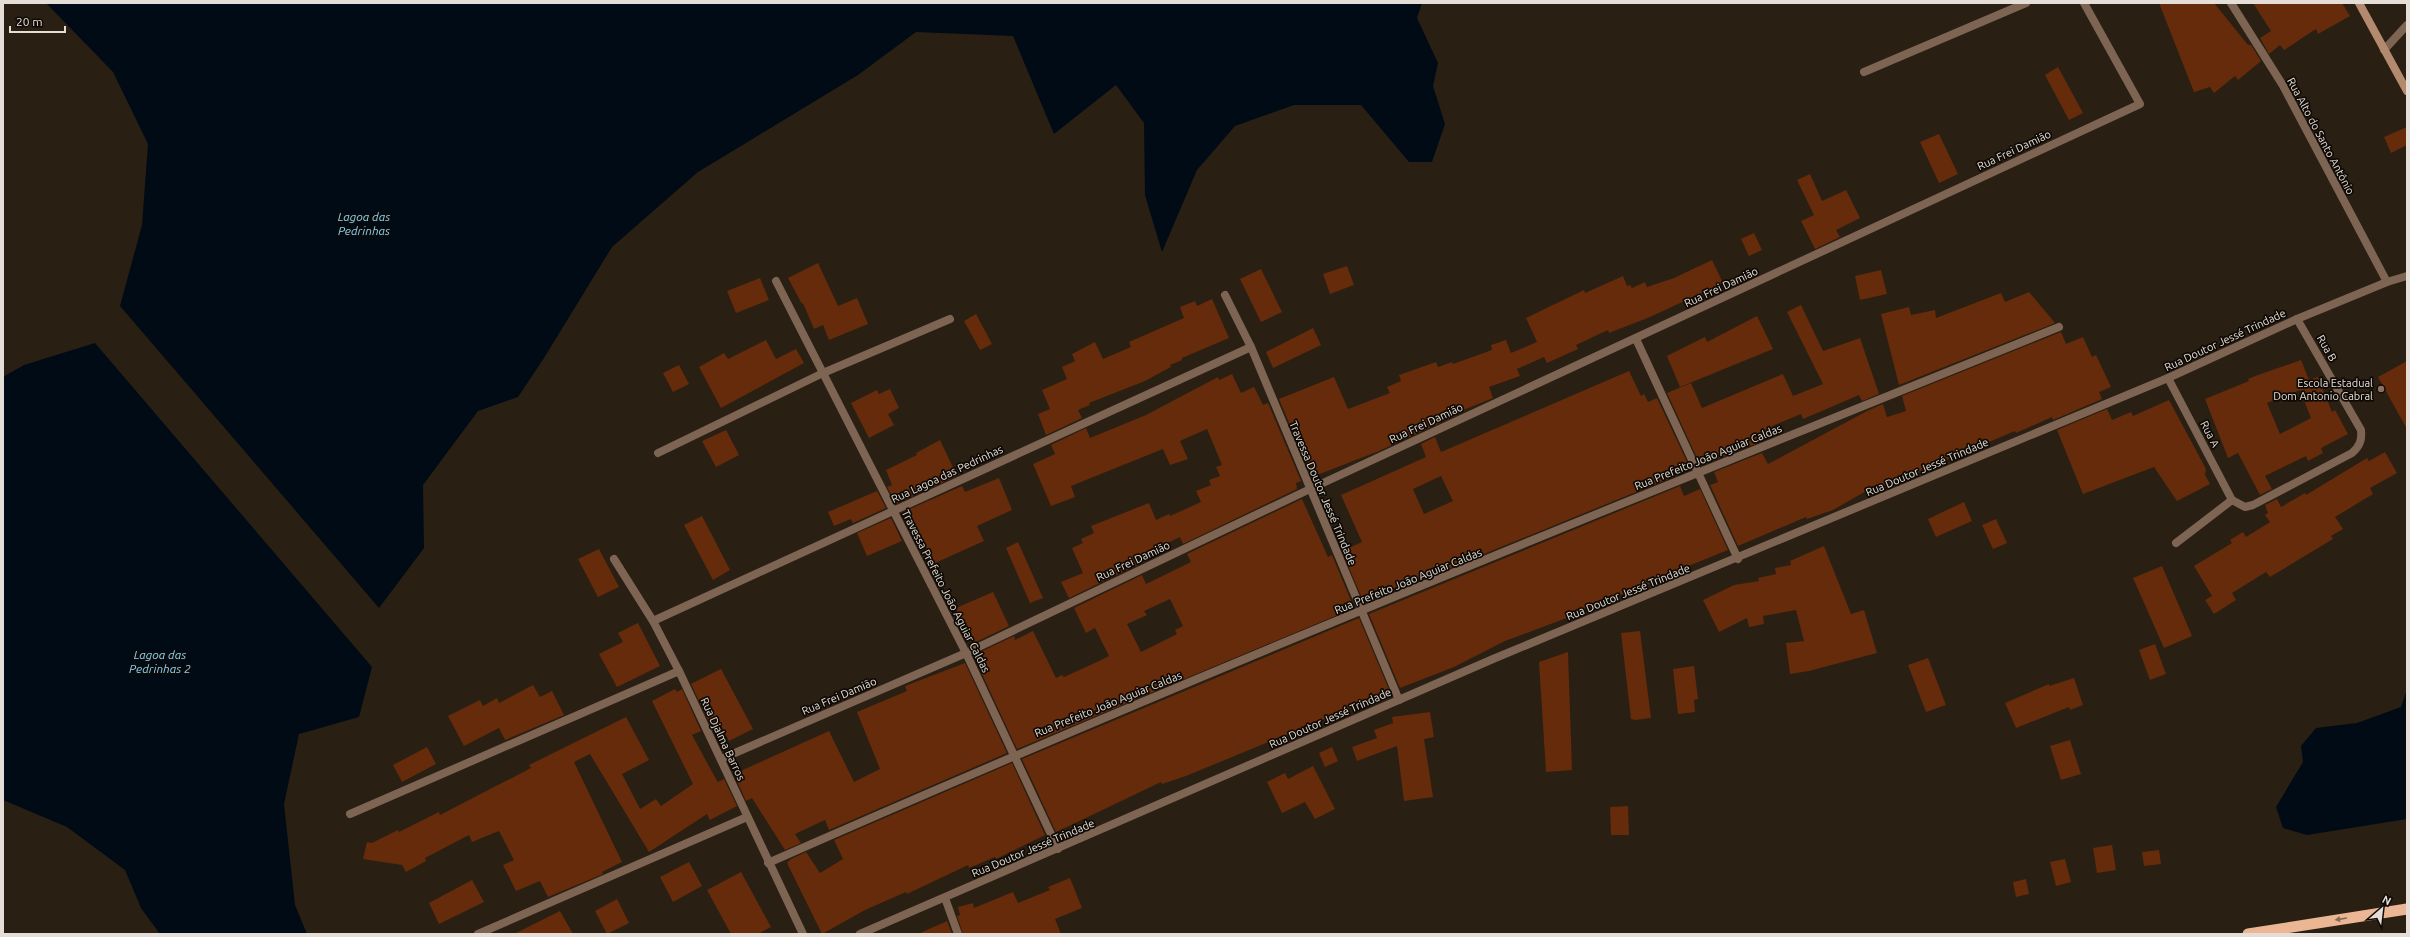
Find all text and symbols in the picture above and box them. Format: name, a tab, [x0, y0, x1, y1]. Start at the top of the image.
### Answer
scale bar	[10, 8, 65, 34]
text: 20 m	[16, 15, 43, 28]
street label: Rua Alto do Santo Antônio	[2285, 76, 2357, 196]
street label: Rua Frei Damião	[1975, 128, 2053, 172]
water label: Lagoa das Pedrinhas	[338, 210, 390, 237]
street label: Rua Frei Damião	[1682, 265, 1760, 309]
street label: Rua Doutor Jessé Trindade	[2163, 307, 2287, 373]
street label: Rua B	[2315, 333, 2339, 363]
place label: Escola Estadual Dom Antonio Cabral	[2273, 377, 2373, 402]
marker: Escola Estadual Dom Antonio Cabral	[2376, 384, 2386, 394]
street label: Rua Frei Damião	[1387, 401, 1465, 445]
street label: Travessa Doutor Jessé Trindade	[1287, 419, 1359, 567]
street label: Rua A	[2198, 419, 2222, 450]
street label: Rua Prefeito João Aguiar Caldas	[1633, 422, 1784, 492]
street label: Rua Doutor Jessé Trindade	[1864, 436, 1990, 498]
street label: Rua Lagoa das Pedrinhas	[889, 443, 1005, 505]
street label: Travessa Prefeito João Aguiar Caldas	[900, 508, 993, 675]
street label: Rua Frei Damião	[1094, 539, 1172, 583]
street label: Rua Prefeito João Aguiar Caldas	[1333, 546, 1484, 616]
street label: Rua Doutor Jessé Trindade	[1564, 562, 1692, 622]
water label: Lagoa das Pedrinhas 2	[129, 648, 191, 675]
street label: Rua Prefeito João Aguiar Caldas	[1033, 669, 1184, 739]
street label: Rua Frei Damião	[800, 675, 878, 717]
street label: Rua Doutor Jessé Trindade	[1267, 686, 1393, 750]
street label: Rua Djalma Barros	[699, 696, 748, 783]
street label: Rua Doutor Jessé Trindade	[970, 817, 1096, 879]
north arrow	[2362, 889, 2402, 929]
text: N	[2380, 893, 2393, 907]
one-way arrow	[2335, 916, 2347, 922]

